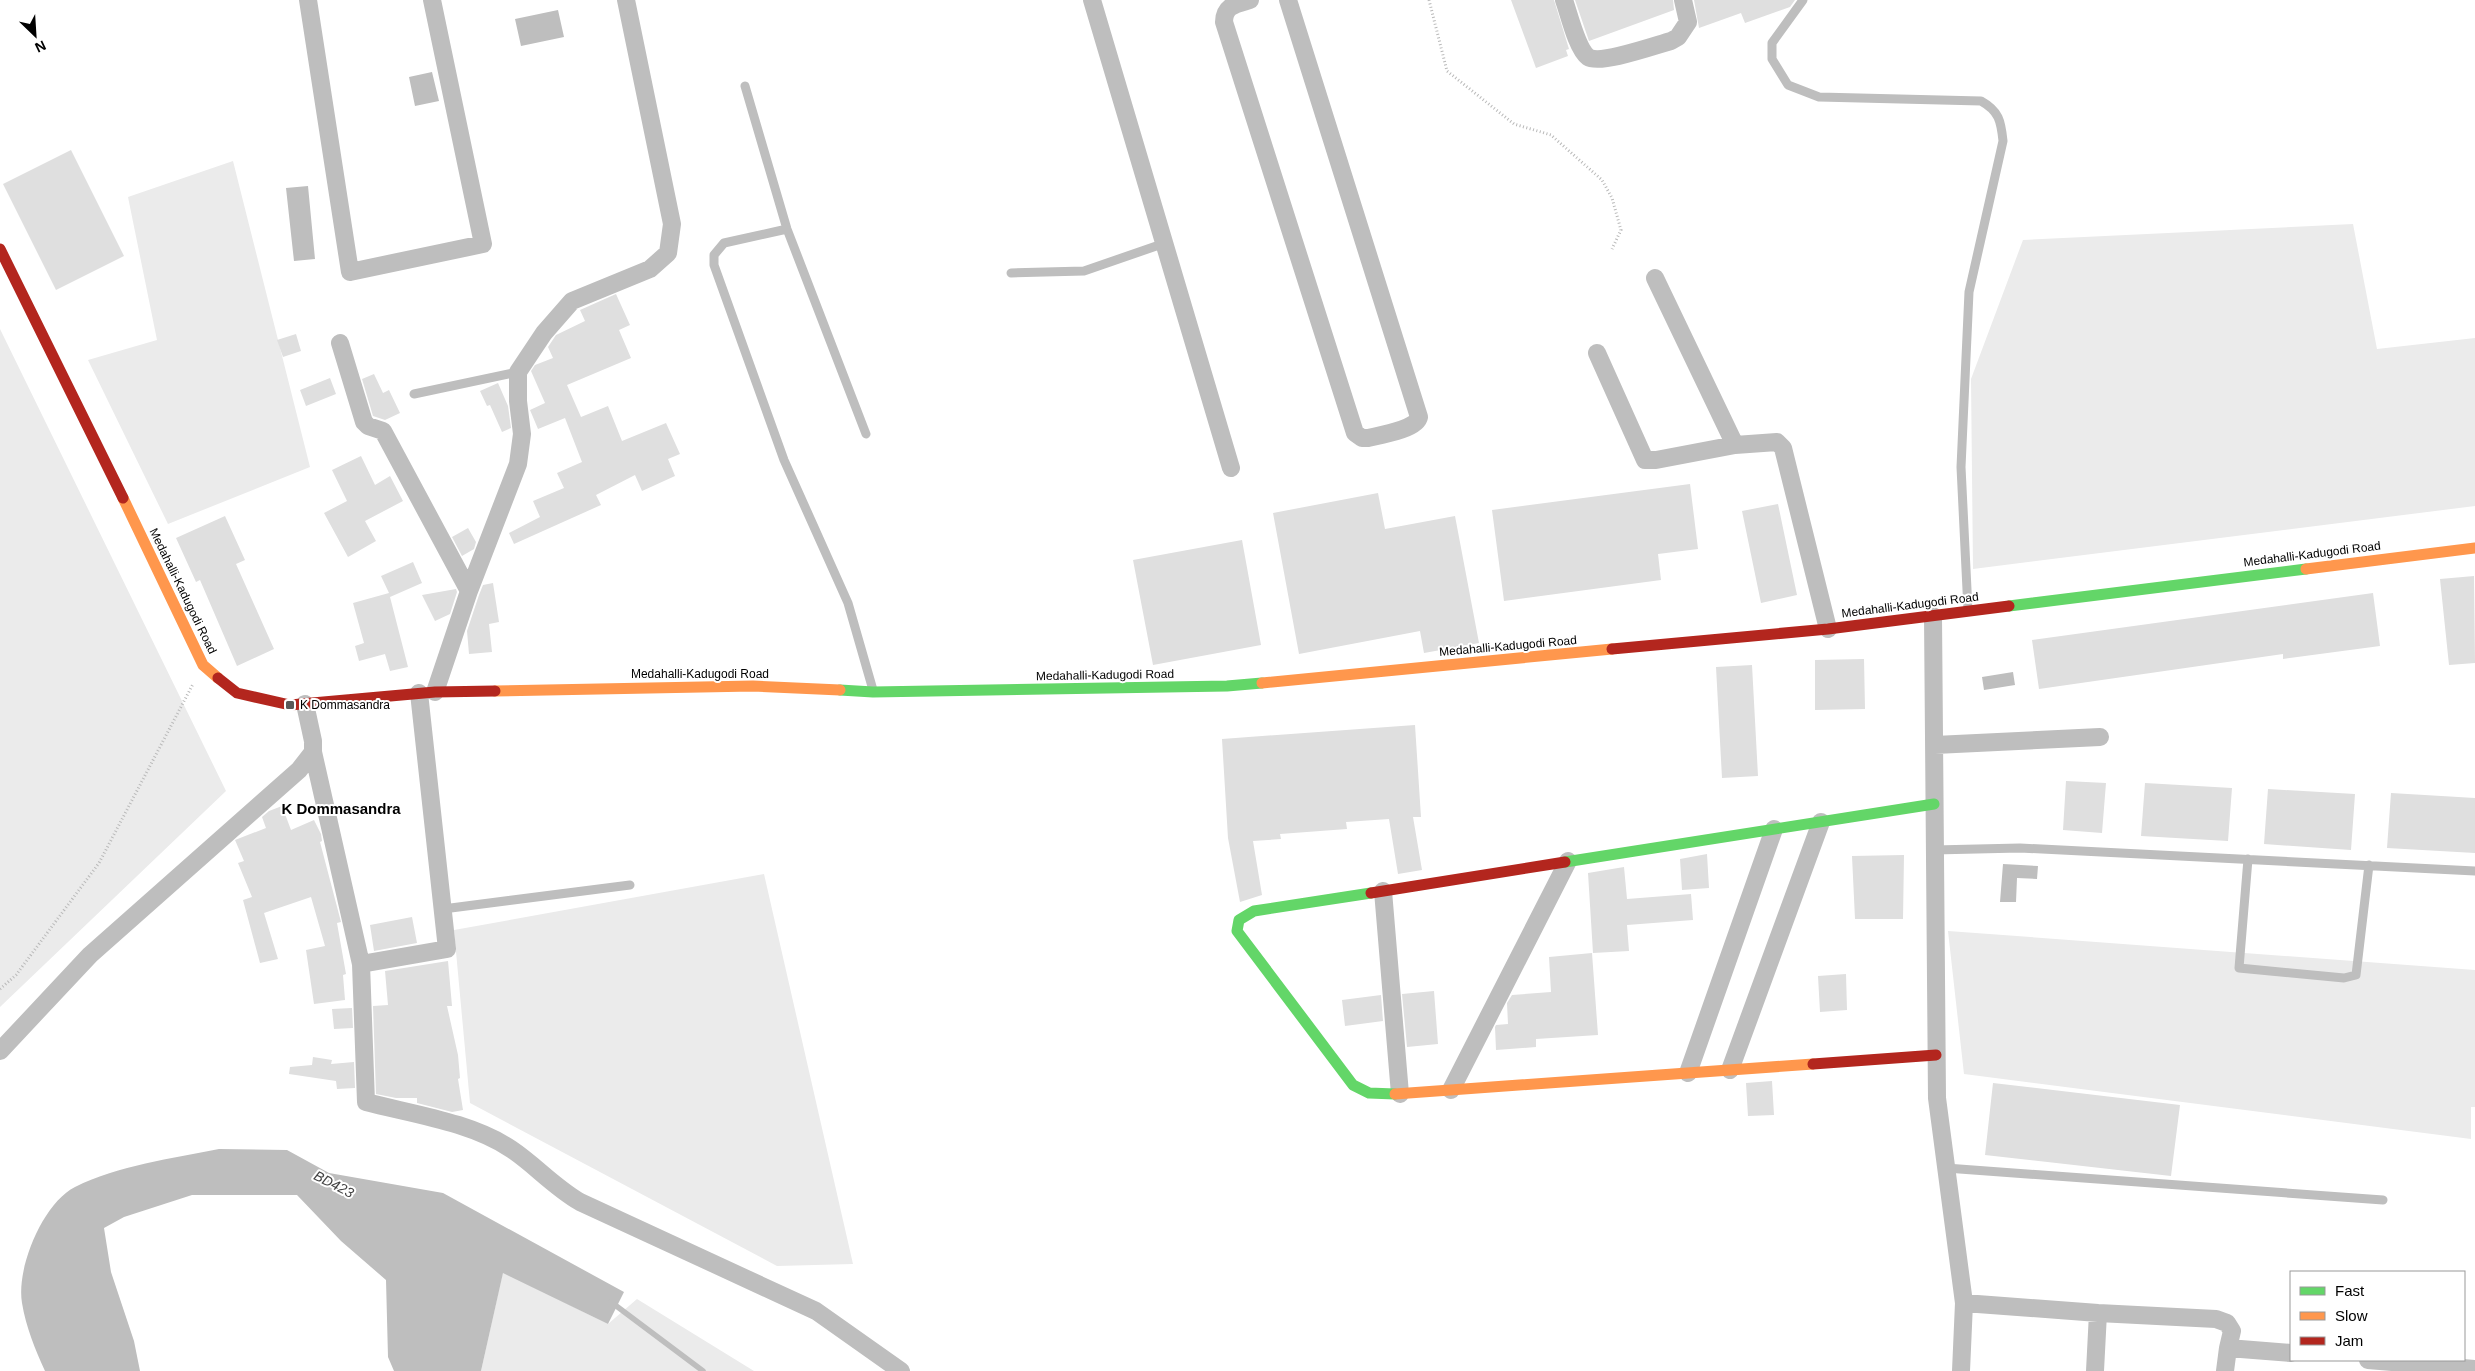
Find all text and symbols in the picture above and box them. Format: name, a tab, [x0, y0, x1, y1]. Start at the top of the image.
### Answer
north arrow	[10, 10, 60, 60]
text: N	[33, 37, 48, 56]
street label: Medahalli-Kadugodi Road	[146, 526, 220, 656]
street label: Medahalli-Kadugodi Road	[2243, 539, 2381, 569]
street label: Medahalli-Kadugodi Road	[1841, 590, 1979, 620]
street label: Medahalli-Kadugodi Road	[1439, 633, 1577, 659]
street label: Medahalli-Kadugodi Road	[631, 667, 769, 681]
street label: Medahalli-Kadugodi Road	[1036, 667, 1174, 683]
place label: K Dommasandra	[300, 698, 390, 712]
marker: K Dommasandra	[284, 699, 296, 711]
district label: K Dommasandra	[281, 800, 401, 817]
water label: BD423	[311, 1167, 357, 1201]
legend	[2290, 1271, 2465, 1361]
text: Fast	[2335, 1282, 2365, 1299]
text: Slow	[2335, 1307, 2368, 1324]
text: Jam	[2335, 1332, 2363, 1349]

